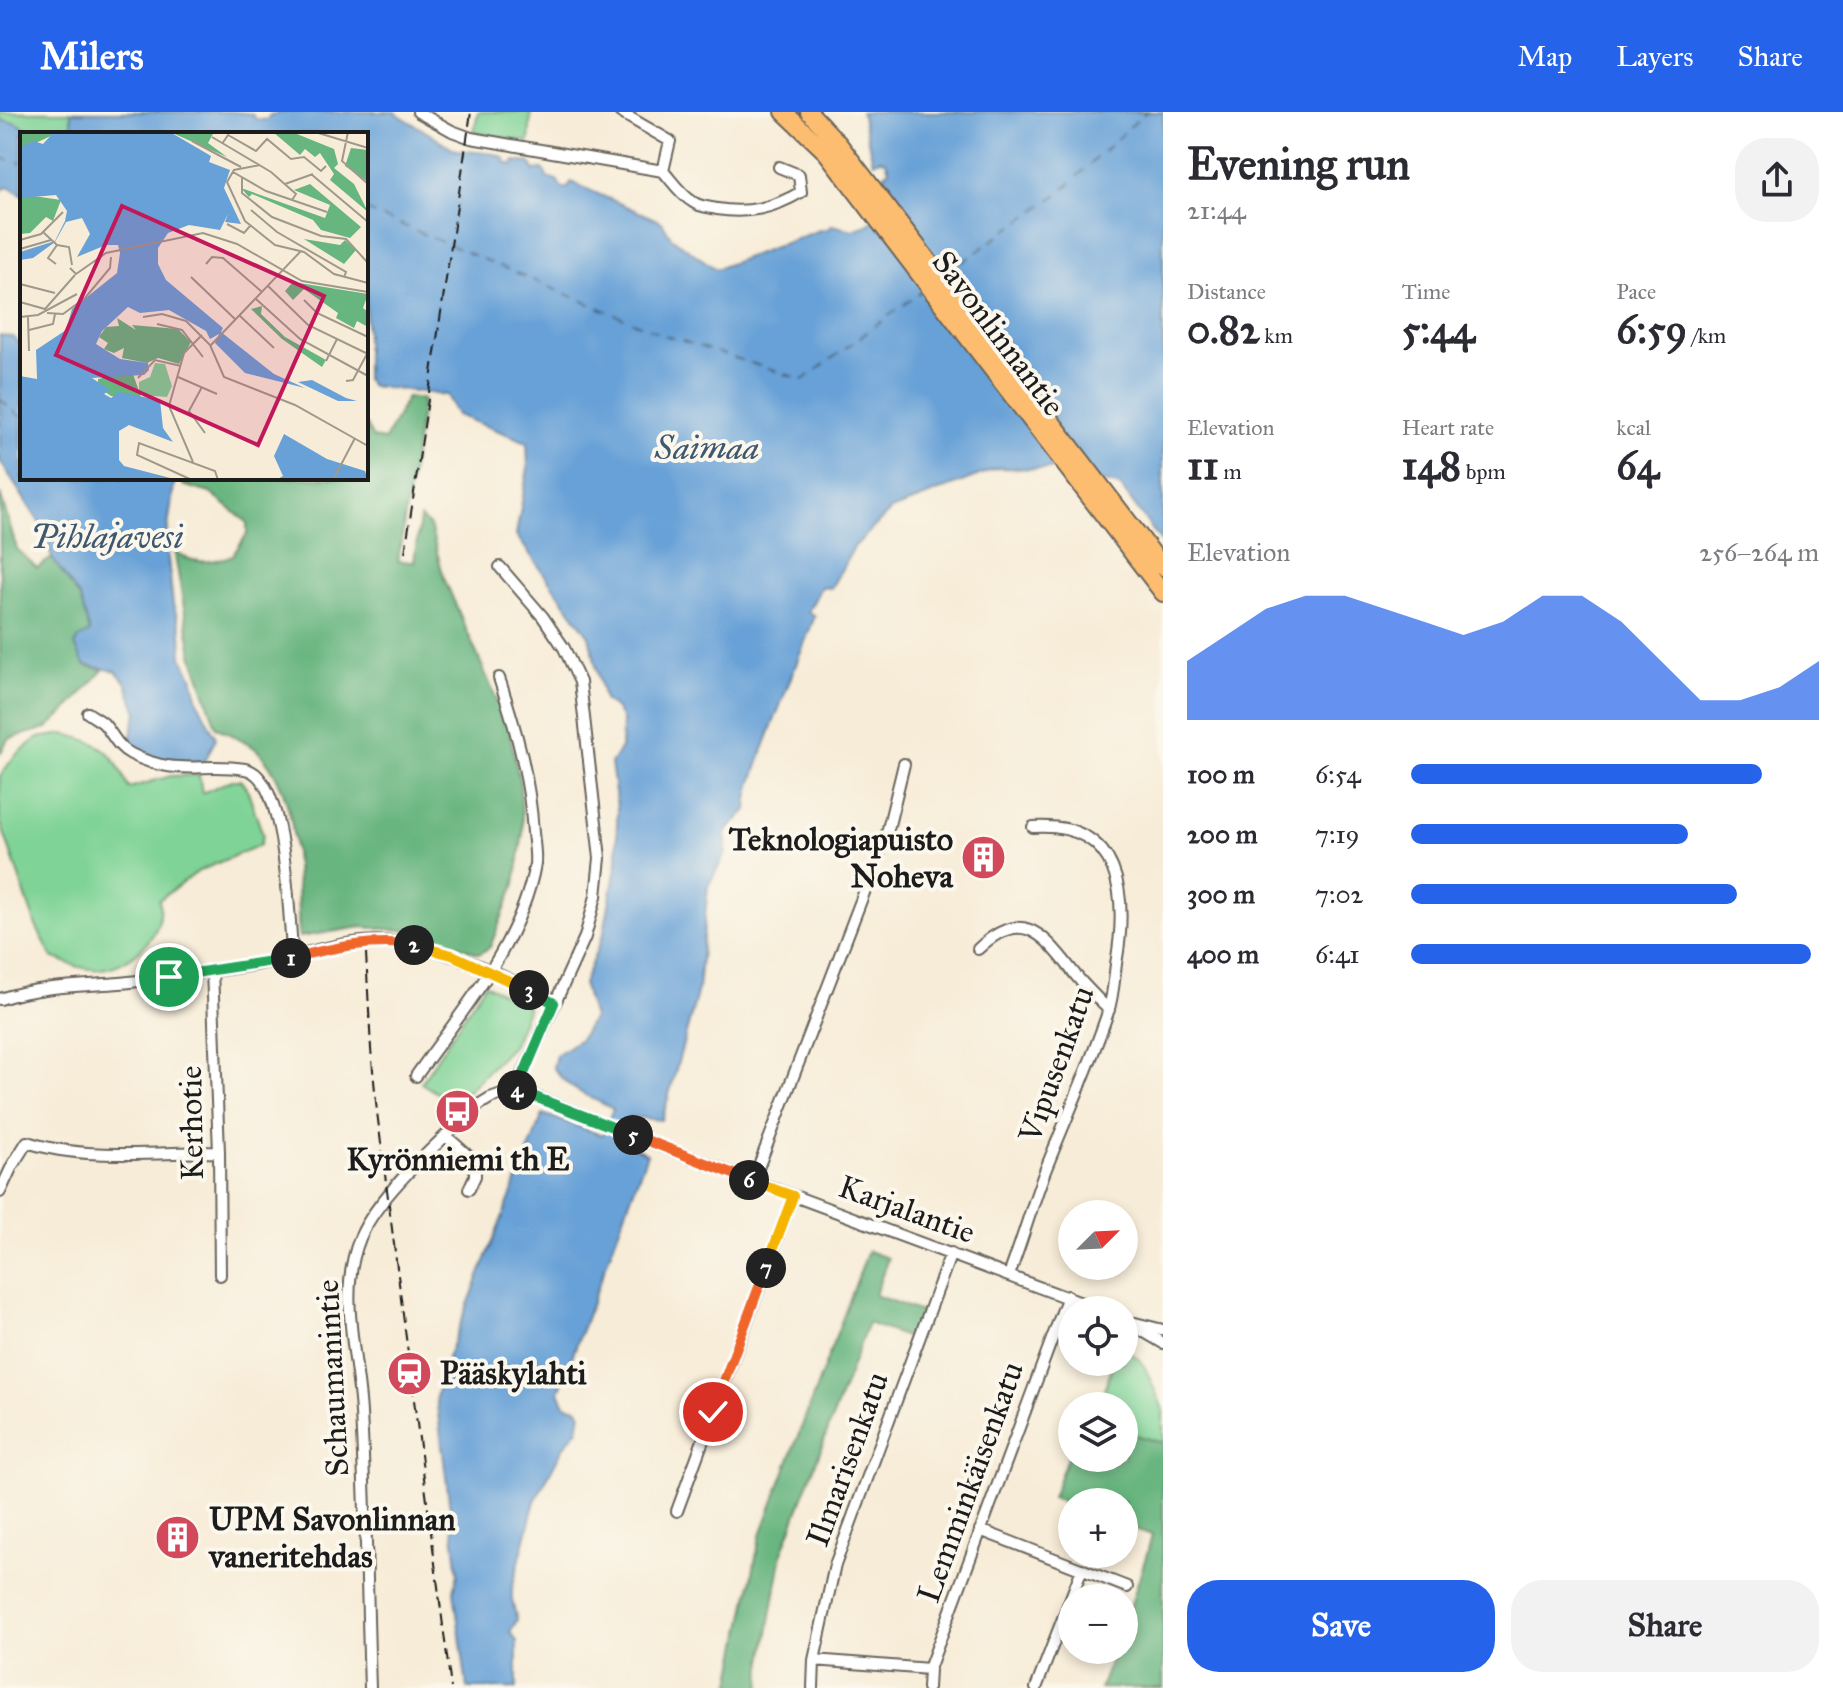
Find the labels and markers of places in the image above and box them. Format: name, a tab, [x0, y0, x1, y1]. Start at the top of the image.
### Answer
place label: Teknologiapuisto Noheva	[729, 820, 954, 896]
building icon: Teknologiapuisto Noheva	[960, 833, 1008, 881]
pin: 2	[394, 925, 434, 965]
pin: 1	[271, 938, 311, 978]
pin	[135, 943, 203, 1011]
pin: 3	[509, 970, 549, 1010]
pin: 4	[497, 1070, 537, 1110]
bus stop icon: Kyrönniemi th E	[434, 1088, 482, 1136]
pin: 5	[613, 1115, 653, 1155]
place label: Kyrönniemi th E	[347, 1140, 570, 1179]
pin: 6	[729, 1160, 769, 1200]
pin: 7	[746, 1248, 786, 1288]
station icon: Pääskylahti	[385, 1349, 433, 1397]
place label: Pääskylahti	[440, 1354, 587, 1393]
pin	[679, 1378, 747, 1446]
place label: UPM Savonlinnan vaneritehdas	[208, 1500, 456, 1576]
building icon: UPM Savonlinnan vaneritehdas	[154, 1513, 202, 1561]

